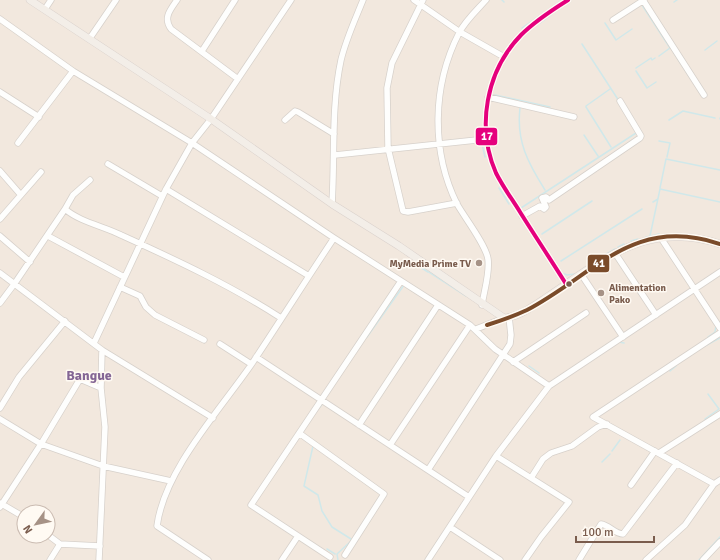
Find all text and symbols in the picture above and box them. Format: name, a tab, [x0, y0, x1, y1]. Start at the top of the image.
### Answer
line badge: 17	[475, 127, 498, 146]
text: 17	[481, 130, 493, 143]
line badge: 41	[587, 254, 610, 273]
text: 41	[593, 257, 605, 270]
place label: MyMedia Prime TV	[389, 258, 471, 270]
marker: MyMedia Prime TV	[474, 258, 484, 268]
unlabelled marker	[564, 279, 574, 289]
place label: Alimentation Pako	[609, 282, 667, 306]
marker: Alimentation Pako	[596, 288, 606, 298]
district label: Bangue	[66, 367, 112, 384]
north arrow	[16, 504, 56, 544]
scale bar	[576, 518, 654, 544]
text: N	[20, 522, 36, 536]
text: 100 m	[582, 525, 614, 540]

